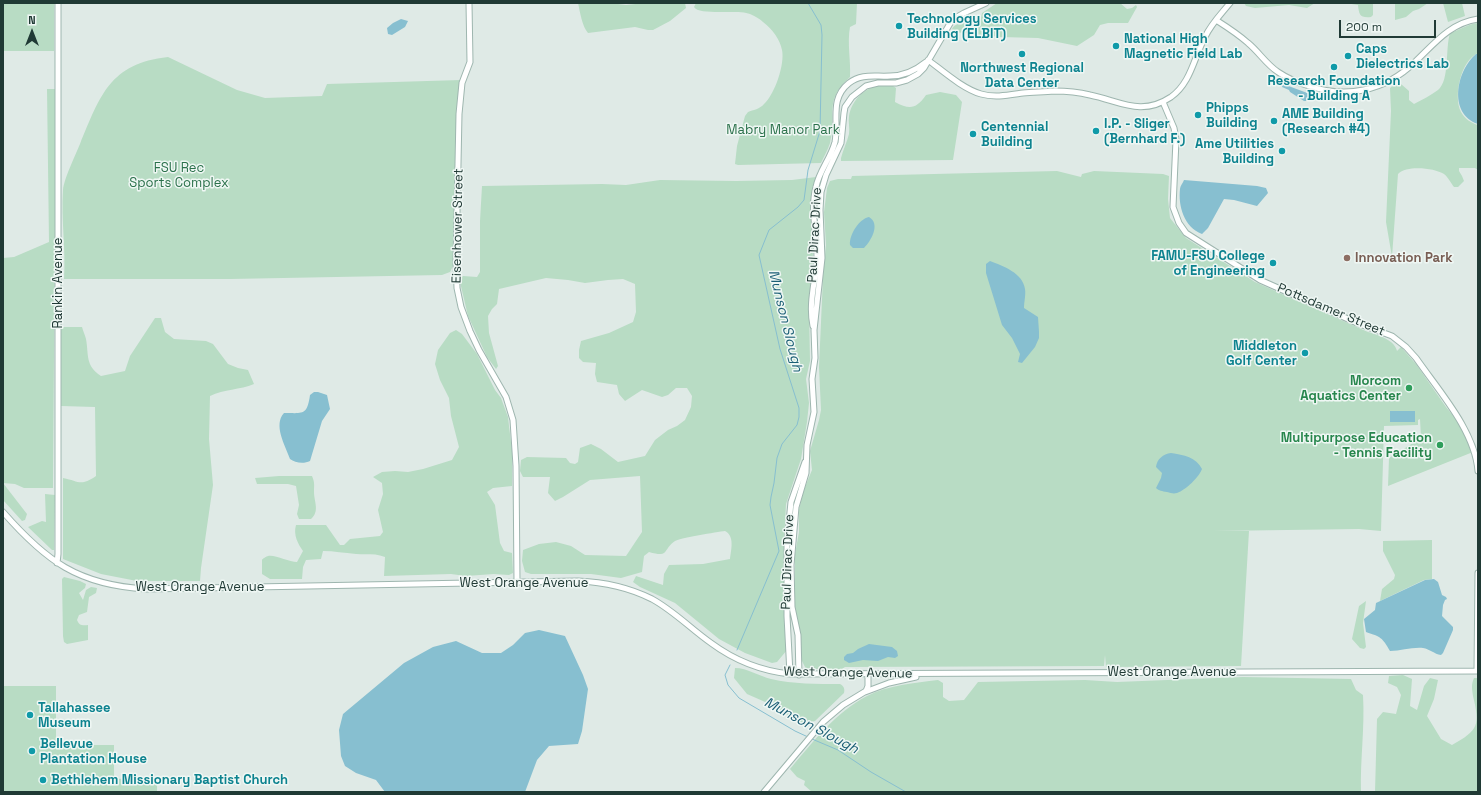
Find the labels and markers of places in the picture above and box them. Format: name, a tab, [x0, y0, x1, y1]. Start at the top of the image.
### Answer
place label: Technology Services Building (ELBIT)	[907, 11, 1037, 42]
marker: Technology Services Building (ELBIT)	[894, 21, 904, 31]
place label: National High Magnetic Field Lab	[1124, 31, 1243, 62]
marker: National High Magnetic Field Lab	[1111, 41, 1121, 51]
place label: Caps Dielectrics Lab	[1356, 41, 1449, 72]
marker: Northwest Regional Data Center	[1017, 49, 1027, 59]
marker: Caps Dielectrics Lab	[1343, 51, 1353, 61]
place label: Northwest Regional Data Center	[960, 60, 1084, 91]
marker: Research Foundation - Building A	[1329, 62, 1339, 72]
place label: Research Foundation - Building A	[1268, 73, 1400, 104]
place label: Phipps Building	[1206, 100, 1258, 131]
place label: AME Building (Research #4)	[1282, 106, 1370, 137]
marker: Phipps Building	[1193, 110, 1203, 120]
place label: I.P. - Sliger (Bernhard F.)	[1104, 116, 1185, 147]
marker: AME Building (Research #4)	[1269, 116, 1279, 126]
place label: Centennial Building	[981, 119, 1048, 150]
marker: I.P. - Sliger (Bernhard F.)	[1091, 126, 1101, 136]
marker: Centennial Building	[968, 129, 978, 139]
place label: Ame Utilities Building	[1195, 136, 1274, 167]
marker: Ame Utilities Building	[1277, 146, 1287, 156]
place label: FAMU-FSU College of Engineering	[1151, 248, 1265, 279]
place label: Innovation Park	[1355, 250, 1453, 266]
marker: Innovation Park	[1342, 253, 1352, 263]
marker: FAMU-FSU College of Engineering	[1268, 258, 1278, 268]
place label: Middleton Golf Center	[1226, 338, 1297, 369]
marker: Middleton Golf Center	[1300, 348, 1310, 358]
place label: Morcom Aquatics Center	[1300, 373, 1401, 404]
marker: Morcom Aquatics Center	[1404, 383, 1414, 393]
place label: Multipurpose Education - Tennis Facility	[1281, 430, 1432, 461]
marker: Multipurpose Education - Tennis Facility	[1435, 440, 1445, 450]
place label: Tallahassee Museum	[38, 700, 111, 731]
marker: Tallahassee Museum	[25, 710, 35, 720]
place label: Bellevue Plantation House	[40, 736, 147, 767]
marker: Bellevue Plantation House	[27, 746, 37, 756]
place label: Bethlehem Missionary Baptist Church	[51, 772, 288, 788]
marker: Bethlehem Missionary Baptist Church	[38, 775, 48, 785]

